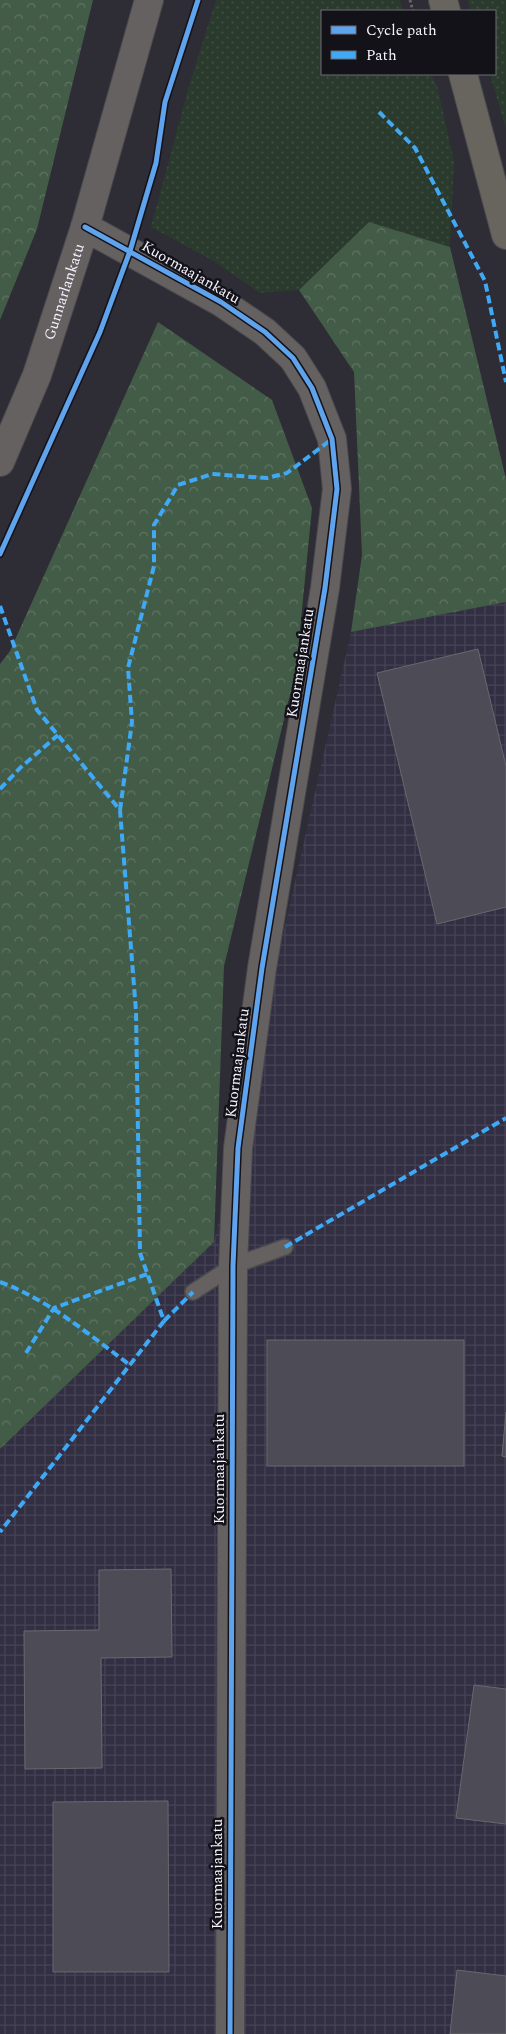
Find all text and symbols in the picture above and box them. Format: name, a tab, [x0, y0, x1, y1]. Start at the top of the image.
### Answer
legend	[321, 10, 496, 75]
text: Cycle path	[366, 19, 437, 42]
text: Path	[366, 44, 397, 67]
street label: Kuormaajankatu	[137, 235, 244, 310]
street label: Gunnarlankatu	[38, 241, 91, 343]
street label: Kuormaajankatu	[281, 607, 320, 719]
street label: Kuormaajankatu	[219, 1007, 256, 1119]
street label: Kuormaajankatu	[208, 1414, 231, 1524]
street label: Kuormaajankatu	[206, 1819, 229, 1929]

